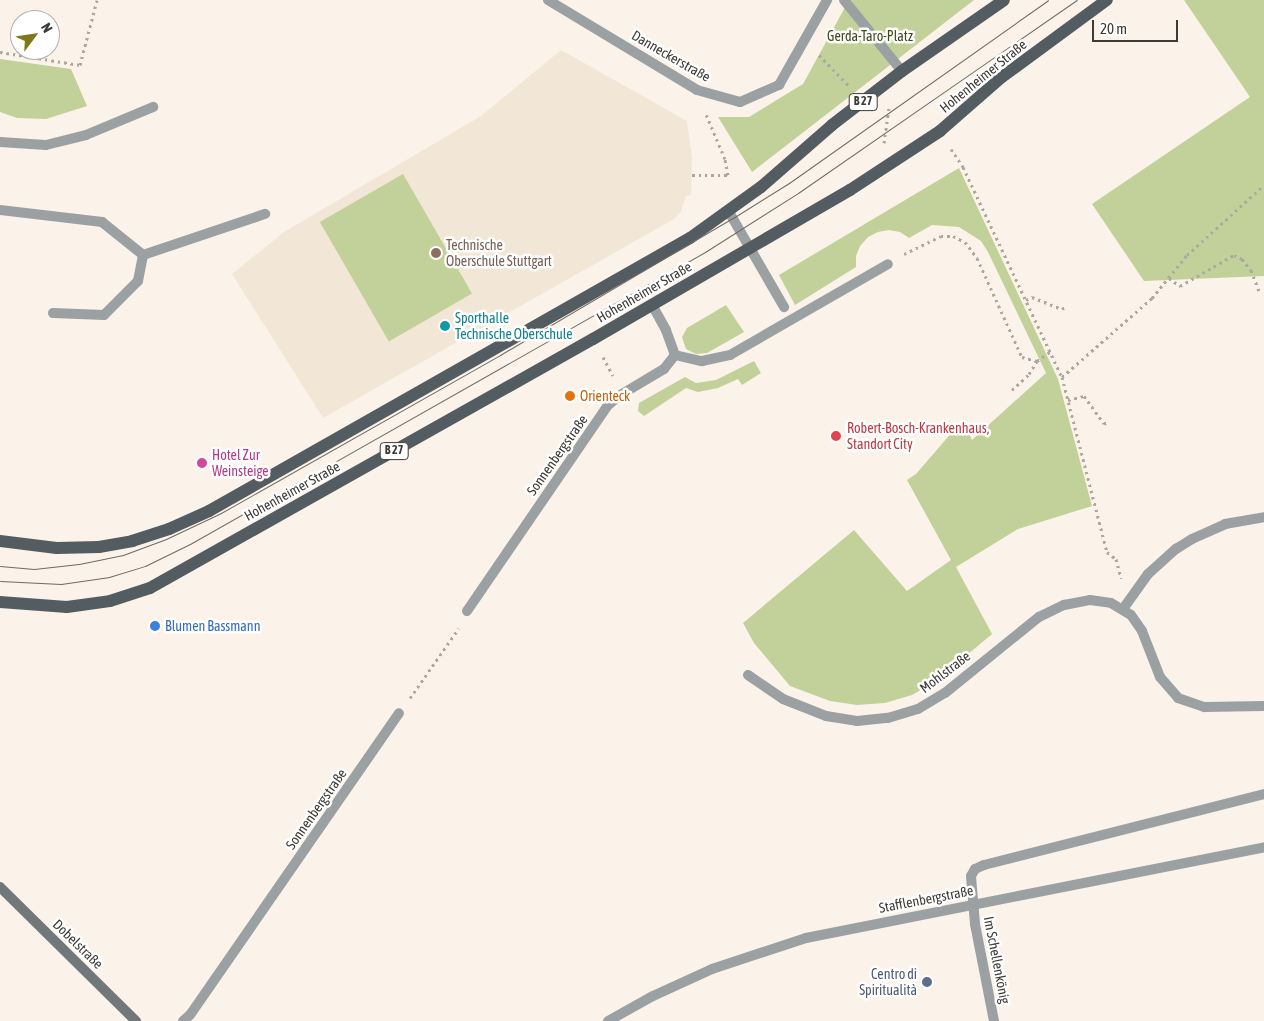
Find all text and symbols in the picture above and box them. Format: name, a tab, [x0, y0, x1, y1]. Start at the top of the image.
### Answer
north arrow	[10, 10, 60, 60]
scale bar	[1094, 10, 1180, 42]
text: N	[38, 20, 56, 35]
text: 20 m	[1100, 20, 1127, 37]
street label: Danneckerstraße	[629, 27, 713, 85]
park label: Gerda-Taro-Platz	[827, 28, 913, 44]
street label: Hohenheimer Straße	[936, 36, 1030, 116]
road number: B 27	[848, 92, 878, 111]
place label: Technische Oberschule Stuttgart	[446, 237, 552, 270]
marker: Technische Oberschule Stuttgart	[430, 247, 442, 259]
street label: Hohenheimer Straße	[594, 258, 694, 326]
place label: Sporthalle Technische Oberschule	[455, 310, 573, 342]
marker: Sporthalle Technische Oberschule	[439, 320, 451, 332]
place label: Orienteck	[580, 388, 630, 404]
marker: Orienteck	[564, 390, 576, 402]
street label: Sonnenbergstraße	[523, 412, 591, 498]
place label: Robert-Bosch-Krankenhaus, Standort City	[847, 420, 989, 452]
marker: Robert-Bosch-Krankenhaus, Standort City	[829, 429, 843, 443]
road number: B 27	[379, 442, 409, 461]
place label: Hotel Zur Weinsteige	[212, 447, 269, 480]
marker: Hotel Zur Weinsteige	[196, 457, 208, 469]
street label: Hohenheimer Straße	[241, 458, 343, 524]
place label: Blumen Bassmann	[165, 618, 260, 634]
marker: Blumen Bassmann	[149, 620, 161, 632]
street label: Mohlstraße	[916, 648, 974, 696]
street label: Sonnenbergstraße	[282, 766, 350, 852]
street label: Stafflenbergstraße	[877, 882, 975, 916]
street label: Im Schellenkönig	[980, 915, 1014, 1005]
street label: Dobelstraße	[49, 916, 107, 972]
place label: Centro di Spiritualità	[859, 966, 917, 999]
marker: Centro di Spiritualità	[921, 976, 933, 988]

